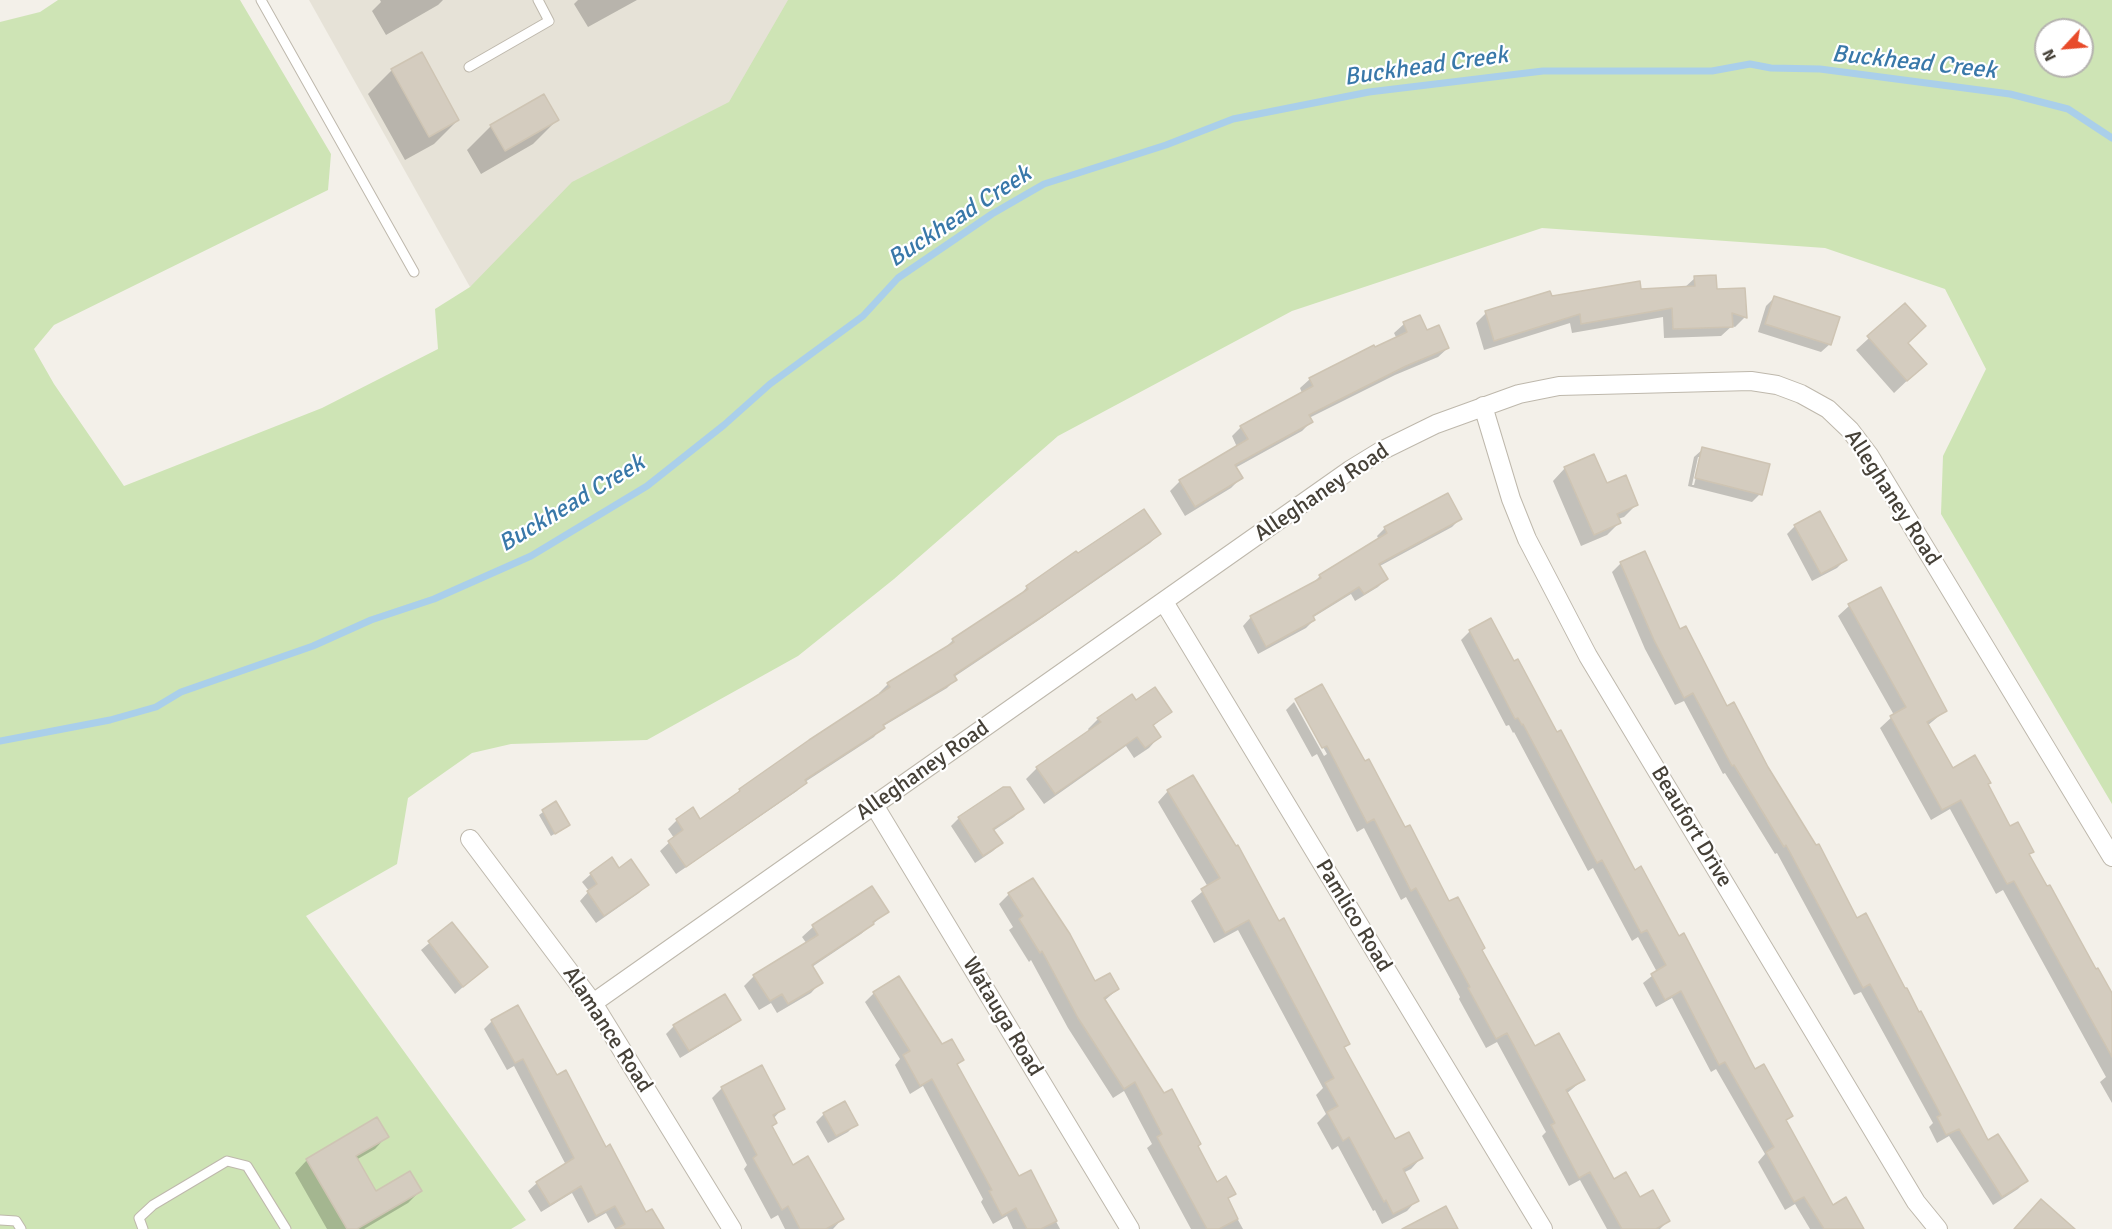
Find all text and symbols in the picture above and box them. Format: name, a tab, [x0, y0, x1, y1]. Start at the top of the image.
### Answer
north arrow	[2034, 18, 2094, 78]
water label: Buckhead Creek	[1830, 40, 1998, 86]
water label: Buckhead Creek	[1342, 41, 1510, 93]
text: N	[2038, 46, 2061, 64]
water label: Buckhead Creek	[883, 160, 1037, 274]
street label: Alleghaney Road	[1838, 425, 1946, 571]
street label: Alleghaney Road	[1250, 438, 1394, 548]
water label: Buckhead Creek	[494, 449, 650, 559]
street label: Alleghaney Road	[851, 715, 995, 827]
street label: Beaufort Drive	[1645, 762, 1737, 892]
street label: Pamlico Road	[1309, 855, 1397, 977]
street label: Watauga Road	[956, 953, 1048, 1081]
street label: Alamance Road	[557, 962, 657, 1098]

